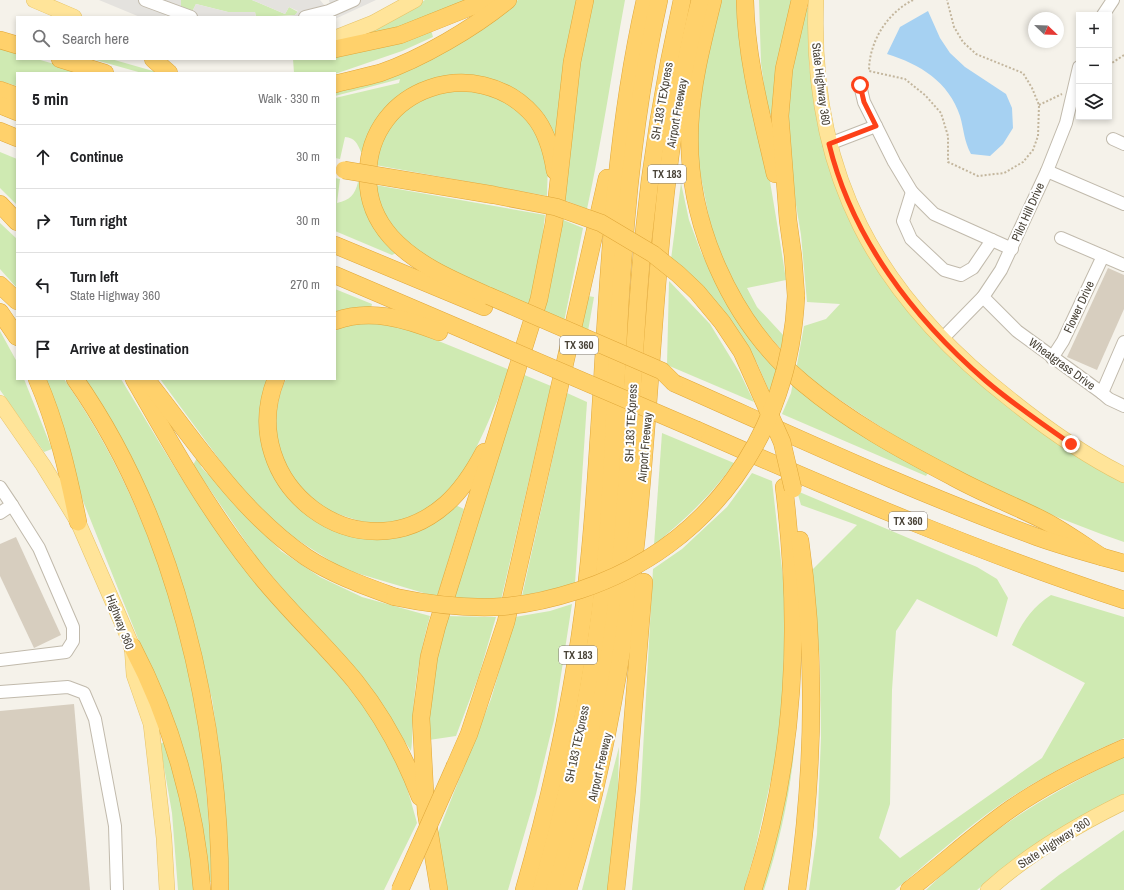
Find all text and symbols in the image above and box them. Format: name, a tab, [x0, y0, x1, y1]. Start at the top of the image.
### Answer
north arrow	[1028, 12, 1064, 48]
map controls	[1076, 12, 1112, 120]
button: +	[1076, 12, 1112, 48]
search box	[16, 16, 336, 60]
icon: search	[30, 27, 52, 49]
text: Search here	[62, 28, 129, 49]
street label: State Highway 360	[808, 42, 834, 126]
button: −	[1076, 48, 1112, 84]
street label: SH 183 TEXpress	[647, 61, 677, 141]
route start	[851, 76, 869, 94]
street label: Airport Freeway	[663, 77, 691, 150]
button: layers	[1076, 84, 1112, 120]
text: 5 min	[32, 87, 68, 110]
text: Walk · 330 m	[258, 90, 320, 107]
icon: ahead	[32, 146, 54, 168]
text: Continue	[70, 146, 123, 167]
text: 30 m	[296, 148, 320, 165]
road number: TX 183	[648, 165, 686, 183]
street label: Pilot Hill Drive	[1008, 180, 1048, 244]
icon: right	[32, 210, 54, 232]
text: Turn right	[70, 210, 127, 231]
text: 30 m	[296, 212, 320, 229]
text: Turn left	[70, 266, 118, 287]
icon: left	[32, 274, 54, 296]
text: 270 m	[290, 276, 320, 293]
street label: Flower Drive	[1060, 278, 1098, 336]
text: State Highway 360	[70, 287, 160, 304]
street label: Wheatgrass Drive	[1025, 334, 1099, 394]
road number: TX 360	[560, 336, 598, 354]
icon: arrive	[32, 338, 54, 360]
text: Arrive at destination	[70, 338, 189, 359]
street label: SH 183 TEXpress	[621, 383, 641, 463]
street label: Airport Freeway	[634, 411, 656, 484]
route end	[1062, 435, 1080, 453]
road number: TX 360	[889, 512, 927, 530]
street label: Highway 360	[102, 592, 138, 652]
road number: TX 183	[559, 646, 597, 664]
street label: SH 183 TEXpress	[561, 704, 593, 784]
street label: Airport Freeway	[584, 731, 616, 804]
street label: State Highway 360	[1015, 814, 1093, 872]

